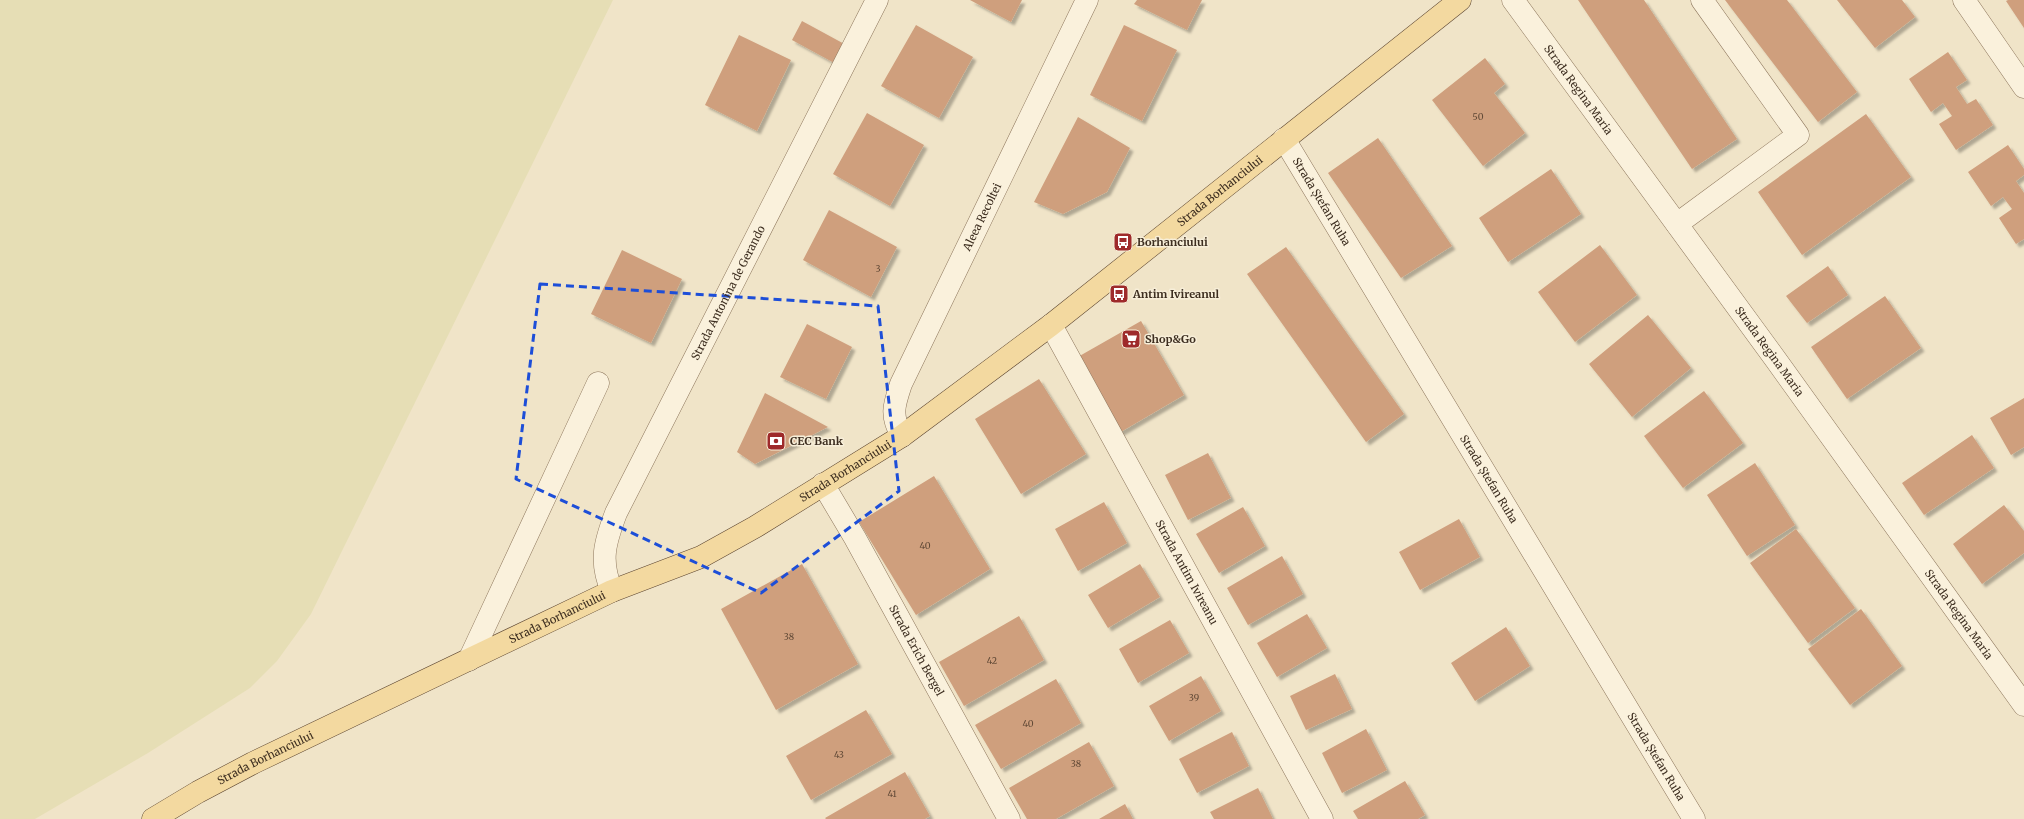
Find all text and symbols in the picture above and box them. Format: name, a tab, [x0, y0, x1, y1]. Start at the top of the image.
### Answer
street label: Strada Regina Maria	[1541, 42, 1616, 137]
house number: 50	[1473, 111, 1484, 122]
street label: Strada Borhanciului	[1174, 152, 1266, 229]
street label: Strada Ștefan Ruha	[1290, 155, 1354, 248]
street label: Aleea Recoltei	[959, 180, 1004, 254]
street label: Strada Antonina de Gerando	[688, 222, 768, 362]
bus stop icon: Borhanciului	[1112, 231, 1134, 253]
place label: Borhanciului	[1137, 235, 1208, 249]
house number: 3	[875, 263, 881, 274]
bus stop icon: Antim Ivireanul	[1108, 283, 1130, 305]
place label: Antim Ivireanul	[1132, 287, 1220, 301]
street label: Strada Regina Maria	[1732, 304, 1807, 399]
supermarket icon: Shop&Go	[1120, 328, 1142, 350]
place label: Shop&Go	[1145, 332, 1196, 346]
bank icon: CEC Bank	[765, 430, 787, 452]
street label: Strada Ștefan Ruha	[1457, 432, 1521, 526]
place label: CEC Bank	[790, 434, 844, 448]
street label: Strada Borhanciului	[797, 437, 894, 505]
street label: Strada Antim Ivireanu	[1152, 518, 1221, 627]
house number: 40	[919, 540, 931, 551]
street label: Strada Regina Maria	[1922, 566, 1996, 662]
street label: Strada Borhanciului	[507, 588, 608, 646]
street label: Strada Erich Bergel	[886, 603, 947, 699]
house number: 38	[784, 631, 794, 642]
house number: 42	[987, 655, 997, 666]
house number: 39	[1189, 692, 1199, 703]
street label: Strada Ștefan Ruha	[1624, 710, 1688, 803]
house number: 40	[1022, 718, 1034, 729]
street label: Strada Borhanciului	[215, 728, 316, 788]
house number: 43	[834, 749, 844, 760]
house number: 38	[1071, 758, 1081, 769]
house number: 41	[888, 788, 896, 799]

